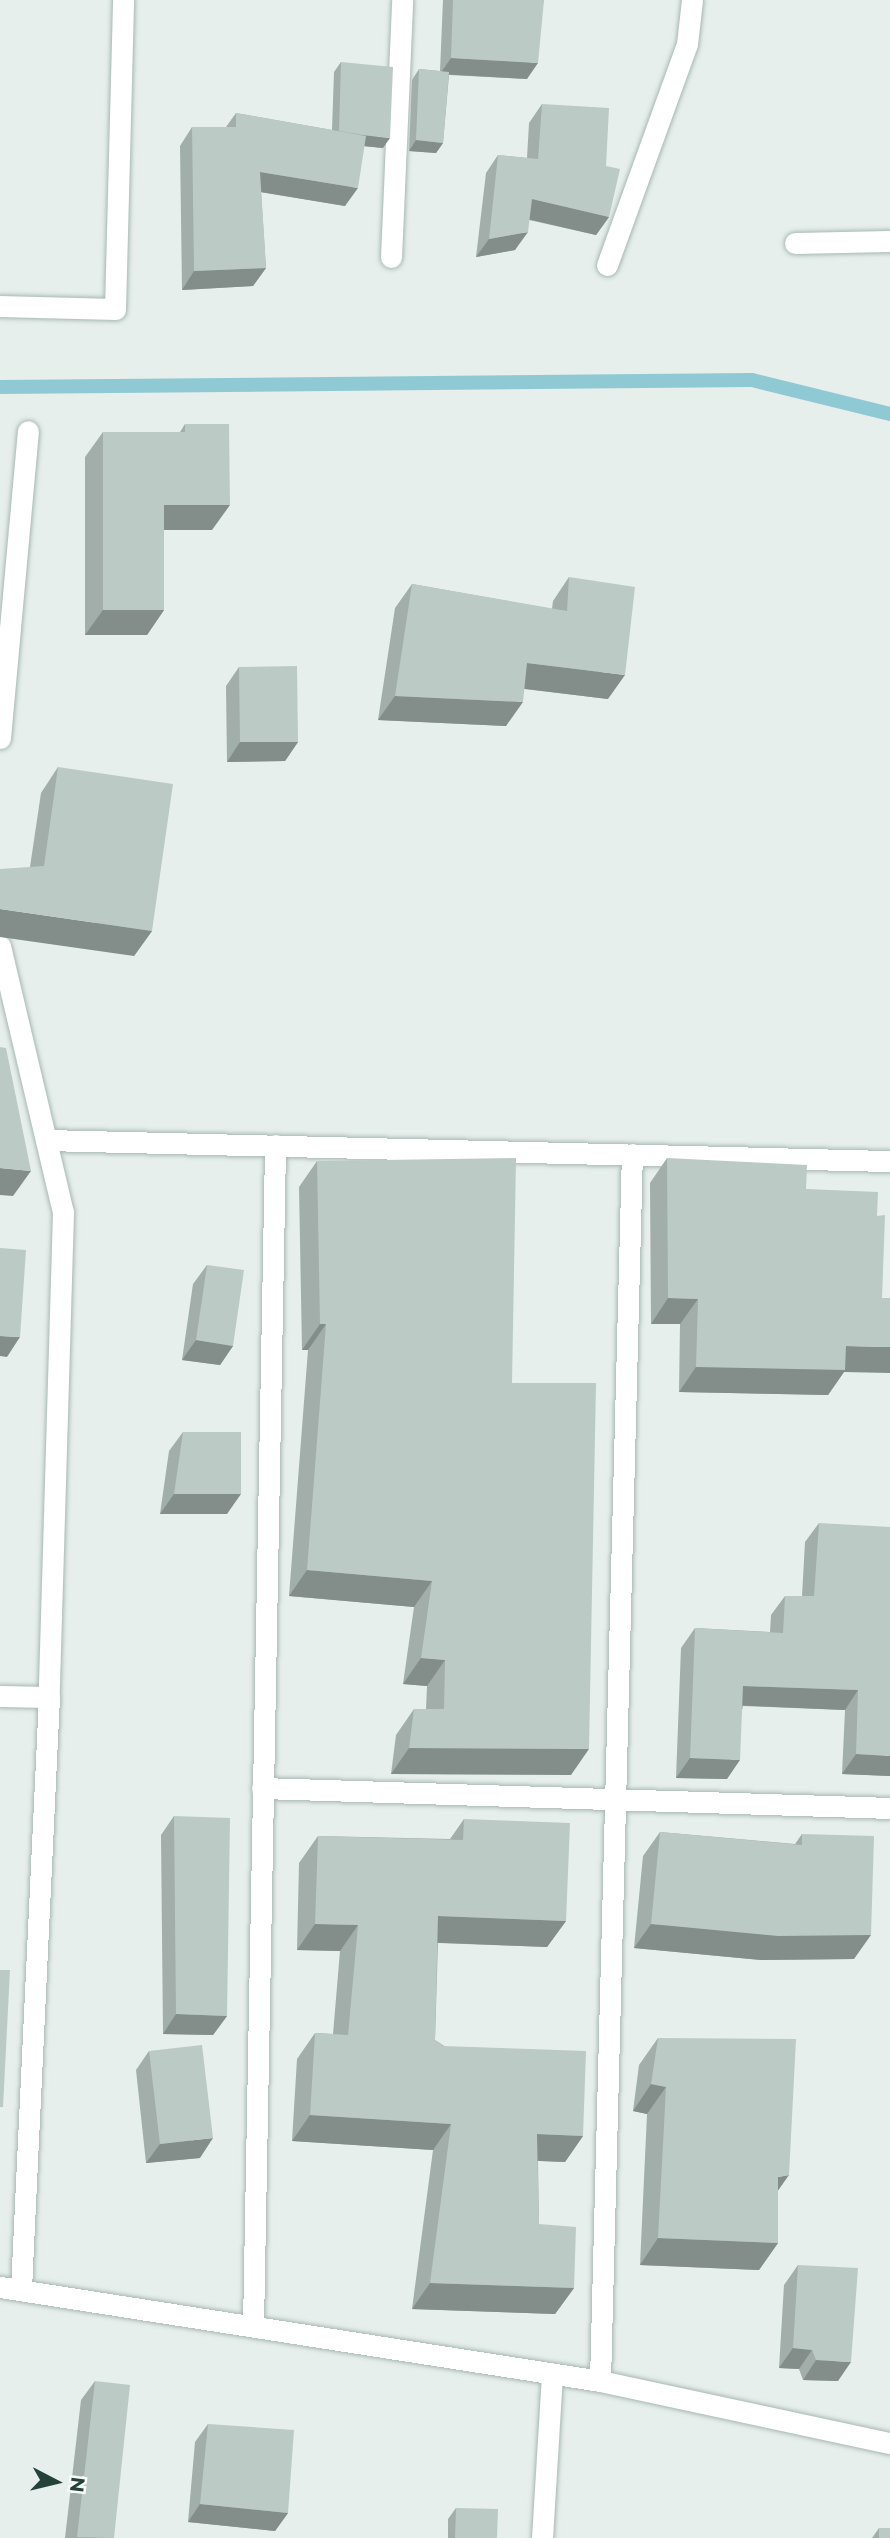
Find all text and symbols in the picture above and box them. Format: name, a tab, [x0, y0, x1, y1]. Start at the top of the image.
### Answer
north arrow	[21, 2447, 91, 2517]
text: N	[65, 2476, 90, 2494]

